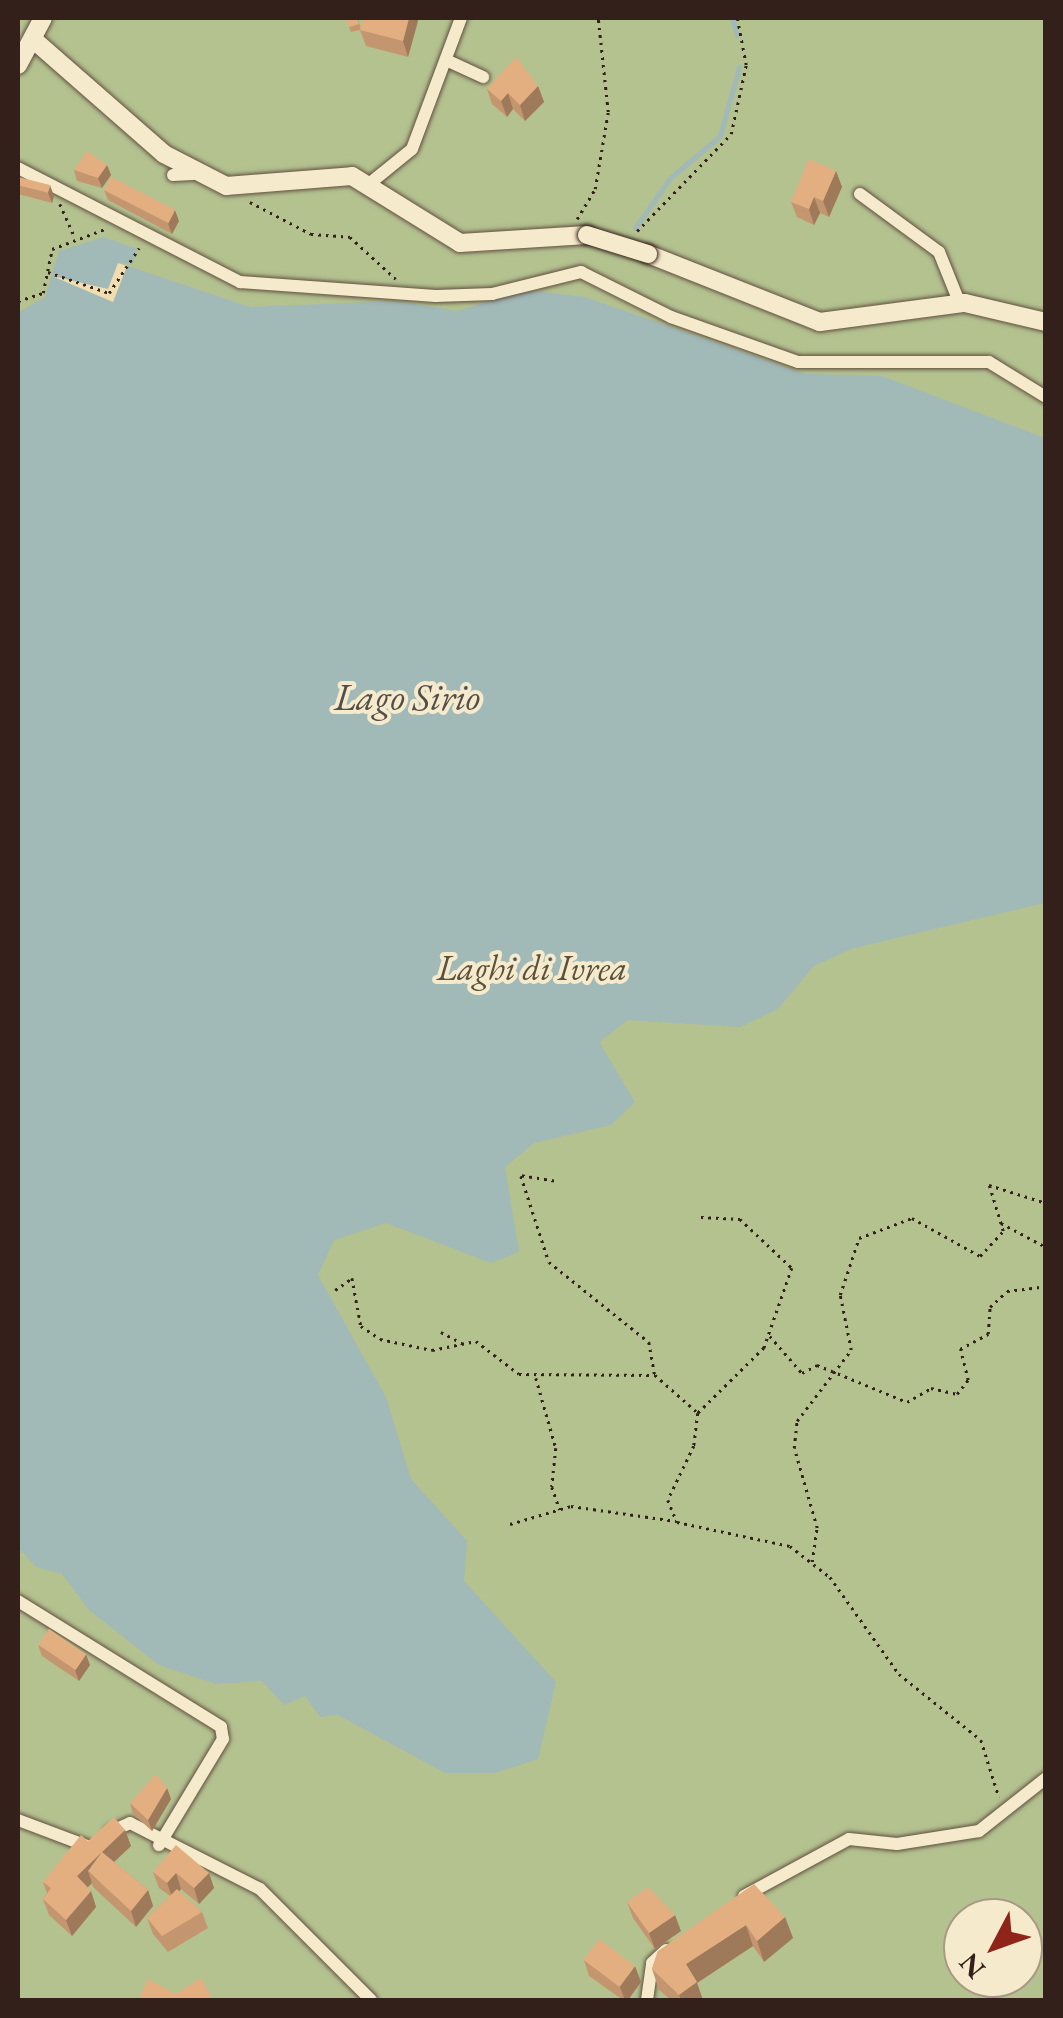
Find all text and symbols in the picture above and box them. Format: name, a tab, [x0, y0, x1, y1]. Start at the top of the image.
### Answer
water label: Lago Sirio	[334, 674, 480, 720]
park label: Laghi di Ivrea	[437, 947, 627, 989]
north arrow	[943, 1898, 1043, 1998]
text: N	[951, 1946, 993, 1987]

